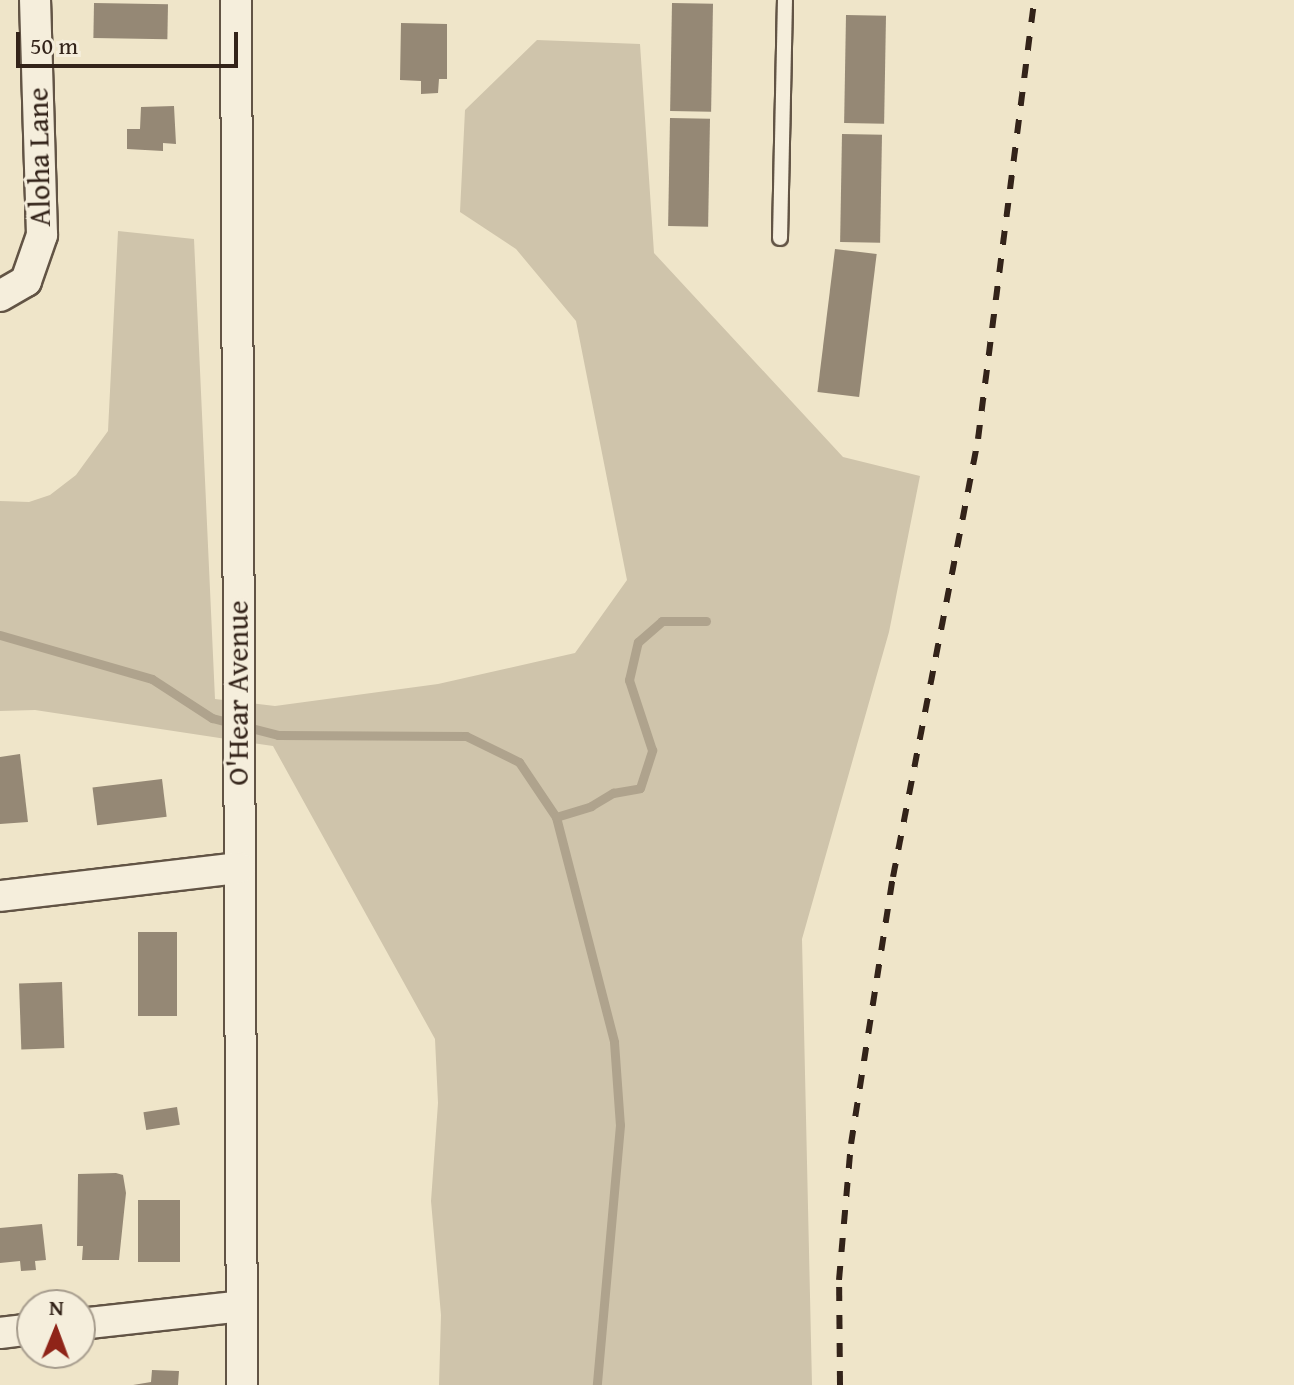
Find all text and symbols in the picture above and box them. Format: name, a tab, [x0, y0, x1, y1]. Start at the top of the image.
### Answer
scale bar	[20, 16, 242, 66]
text: 50 m	[30, 28, 78, 63]
street label: Aloha Lane	[19, 87, 57, 227]
street label: O'Hear Avenue	[219, 600, 255, 786]
north arrow	[16, 1289, 96, 1369]
text: N	[49, 1291, 64, 1323]

